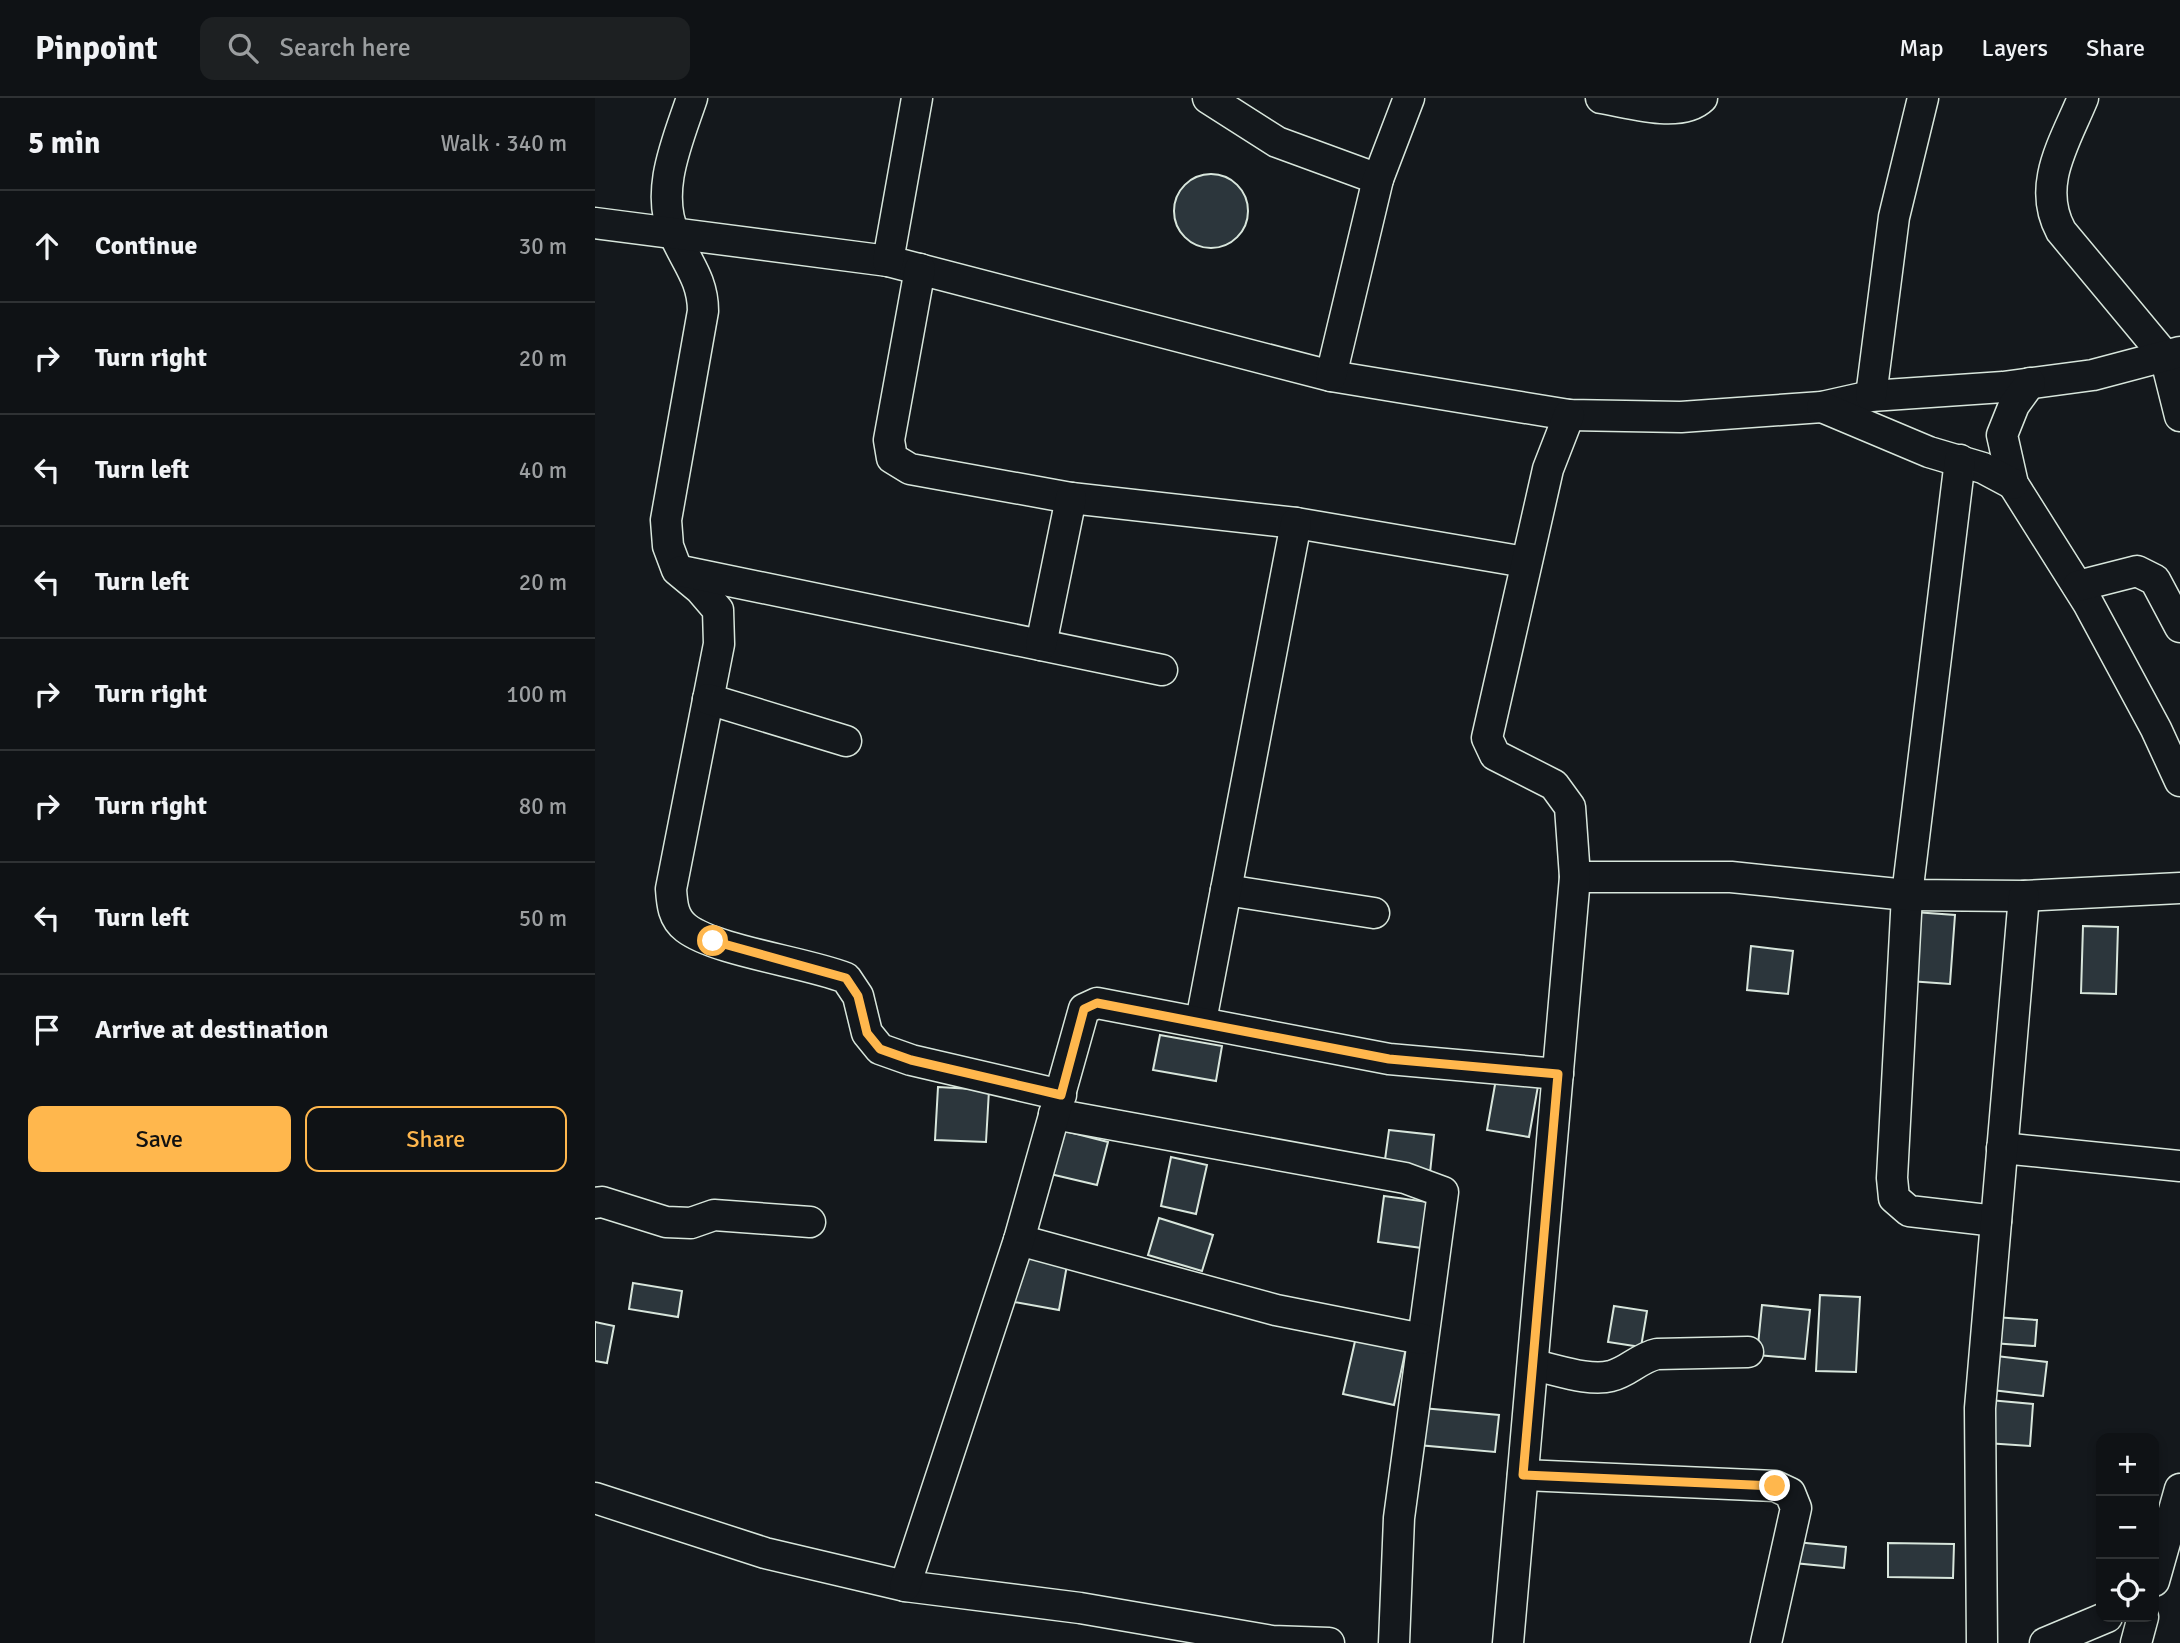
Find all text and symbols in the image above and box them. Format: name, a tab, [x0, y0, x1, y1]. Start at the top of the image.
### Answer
search box	[200, 17, 690, 80]
text: Pinpoint	[35, 28, 158, 69]
icon: search	[224, 29, 262, 67]
text: Search here	[280, 32, 411, 64]
text: Map	[1899, 33, 1944, 63]
text: Layers	[1982, 33, 2048, 63]
text: Share	[2086, 33, 2145, 63]
text: 5 min	[28, 125, 100, 162]
text: Walk · 340 m	[441, 129, 567, 158]
icon: ahead	[28, 227, 66, 265]
text: Continue	[95, 230, 197, 262]
text: 30 m	[519, 232, 567, 261]
icon: right	[28, 339, 66, 377]
text: Turn right	[95, 342, 207, 374]
text: 20 m	[519, 344, 567, 373]
icon: left	[28, 451, 66, 489]
text: Turn left	[95, 454, 189, 486]
text: 40 m	[519, 456, 567, 485]
icon: left	[28, 563, 66, 601]
text: Turn left	[95, 566, 189, 598]
text: 20 m	[519, 568, 567, 597]
icon: right	[28, 675, 66, 713]
text: Turn right	[95, 678, 207, 710]
text: 100 m	[506, 680, 567, 709]
icon: right	[28, 787, 66, 825]
text: Turn right	[95, 790, 207, 822]
text: 80 m	[519, 792, 567, 821]
icon: left	[28, 899, 66, 937]
text: Turn left	[95, 902, 189, 934]
text: 50 m	[519, 904, 567, 933]
route start	[697, 925, 728, 956]
icon: arrive	[28, 1011, 66, 1049]
text: Arrive at destination	[95, 1014, 328, 1046]
button: Save	[28, 1106, 291, 1172]
button: Share	[305, 1106, 567, 1172]
map controls	[2096, 1433, 2159, 1622]
button: +	[2096, 1433, 2159, 1496]
route end	[1759, 1470, 1790, 1501]
button: −	[2096, 1496, 2159, 1559]
button: locate	[2096, 1559, 2159, 1622]

